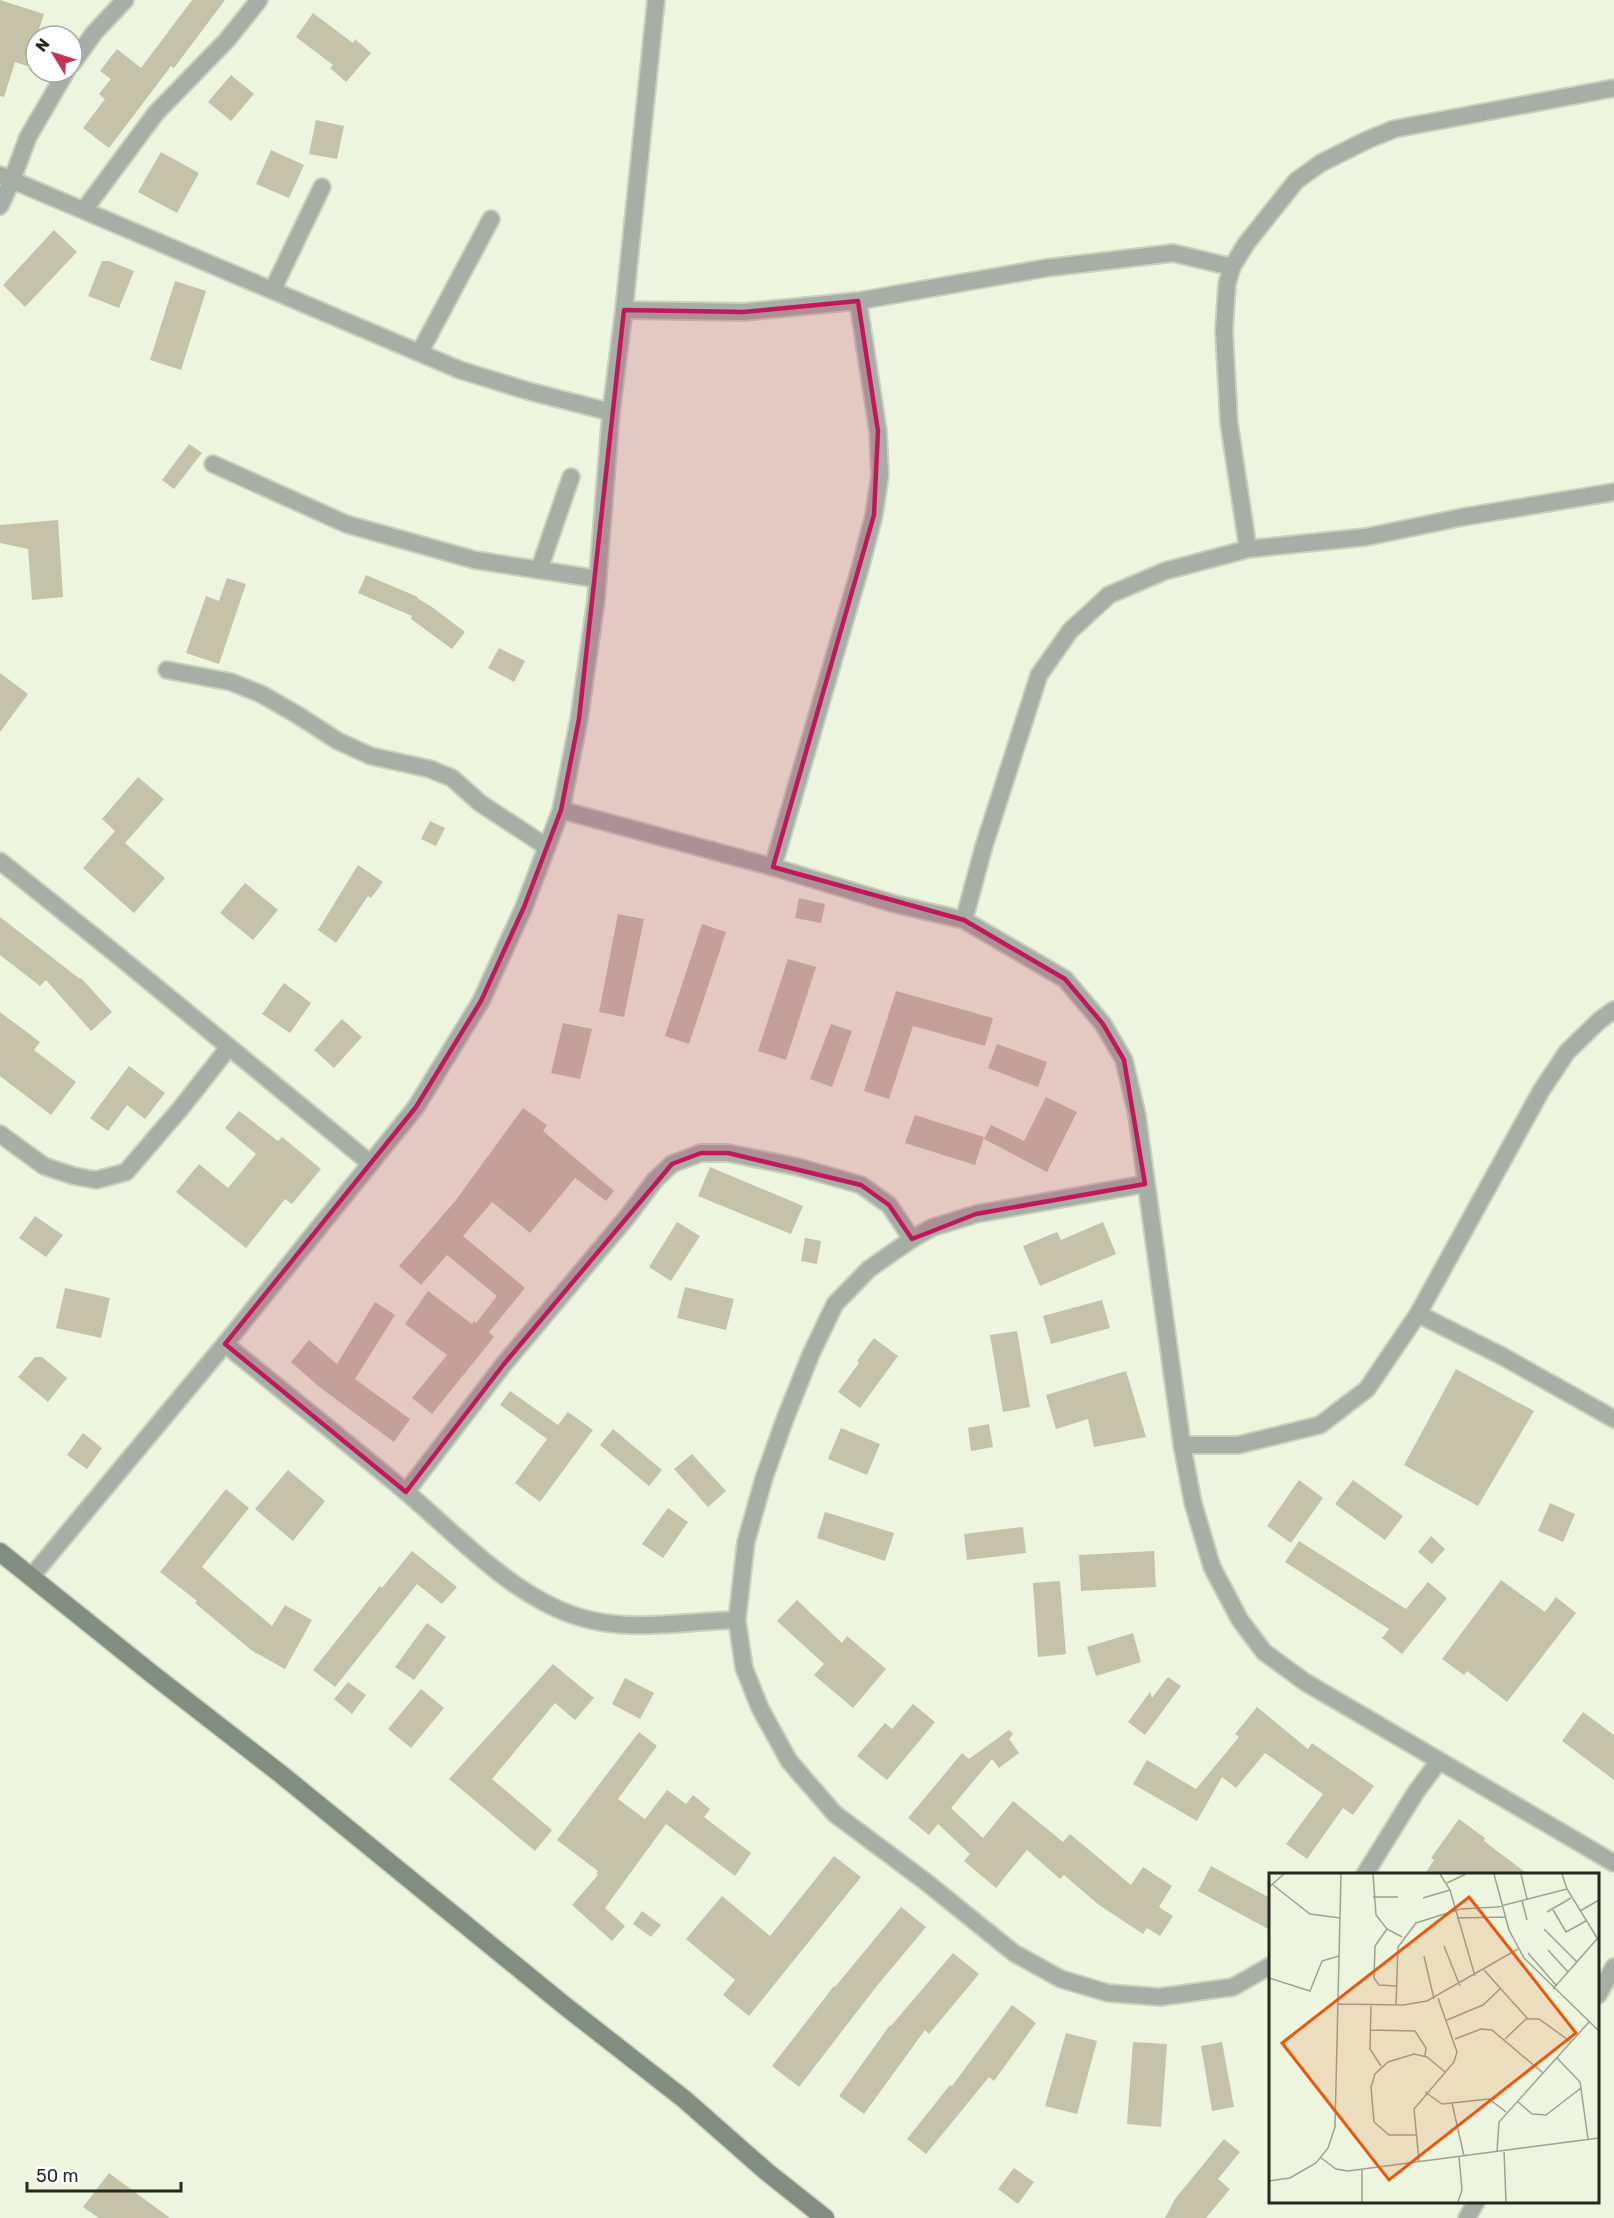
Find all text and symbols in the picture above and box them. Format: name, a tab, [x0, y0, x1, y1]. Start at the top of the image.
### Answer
north arrow	[24, 24, 84, 84]
text: N	[32, 35, 54, 55]
inset map	[1269, 1873, 1599, 2203]
scale bar	[27, 2155, 182, 2193]
text: 50 m	[36, 2165, 79, 2187]

